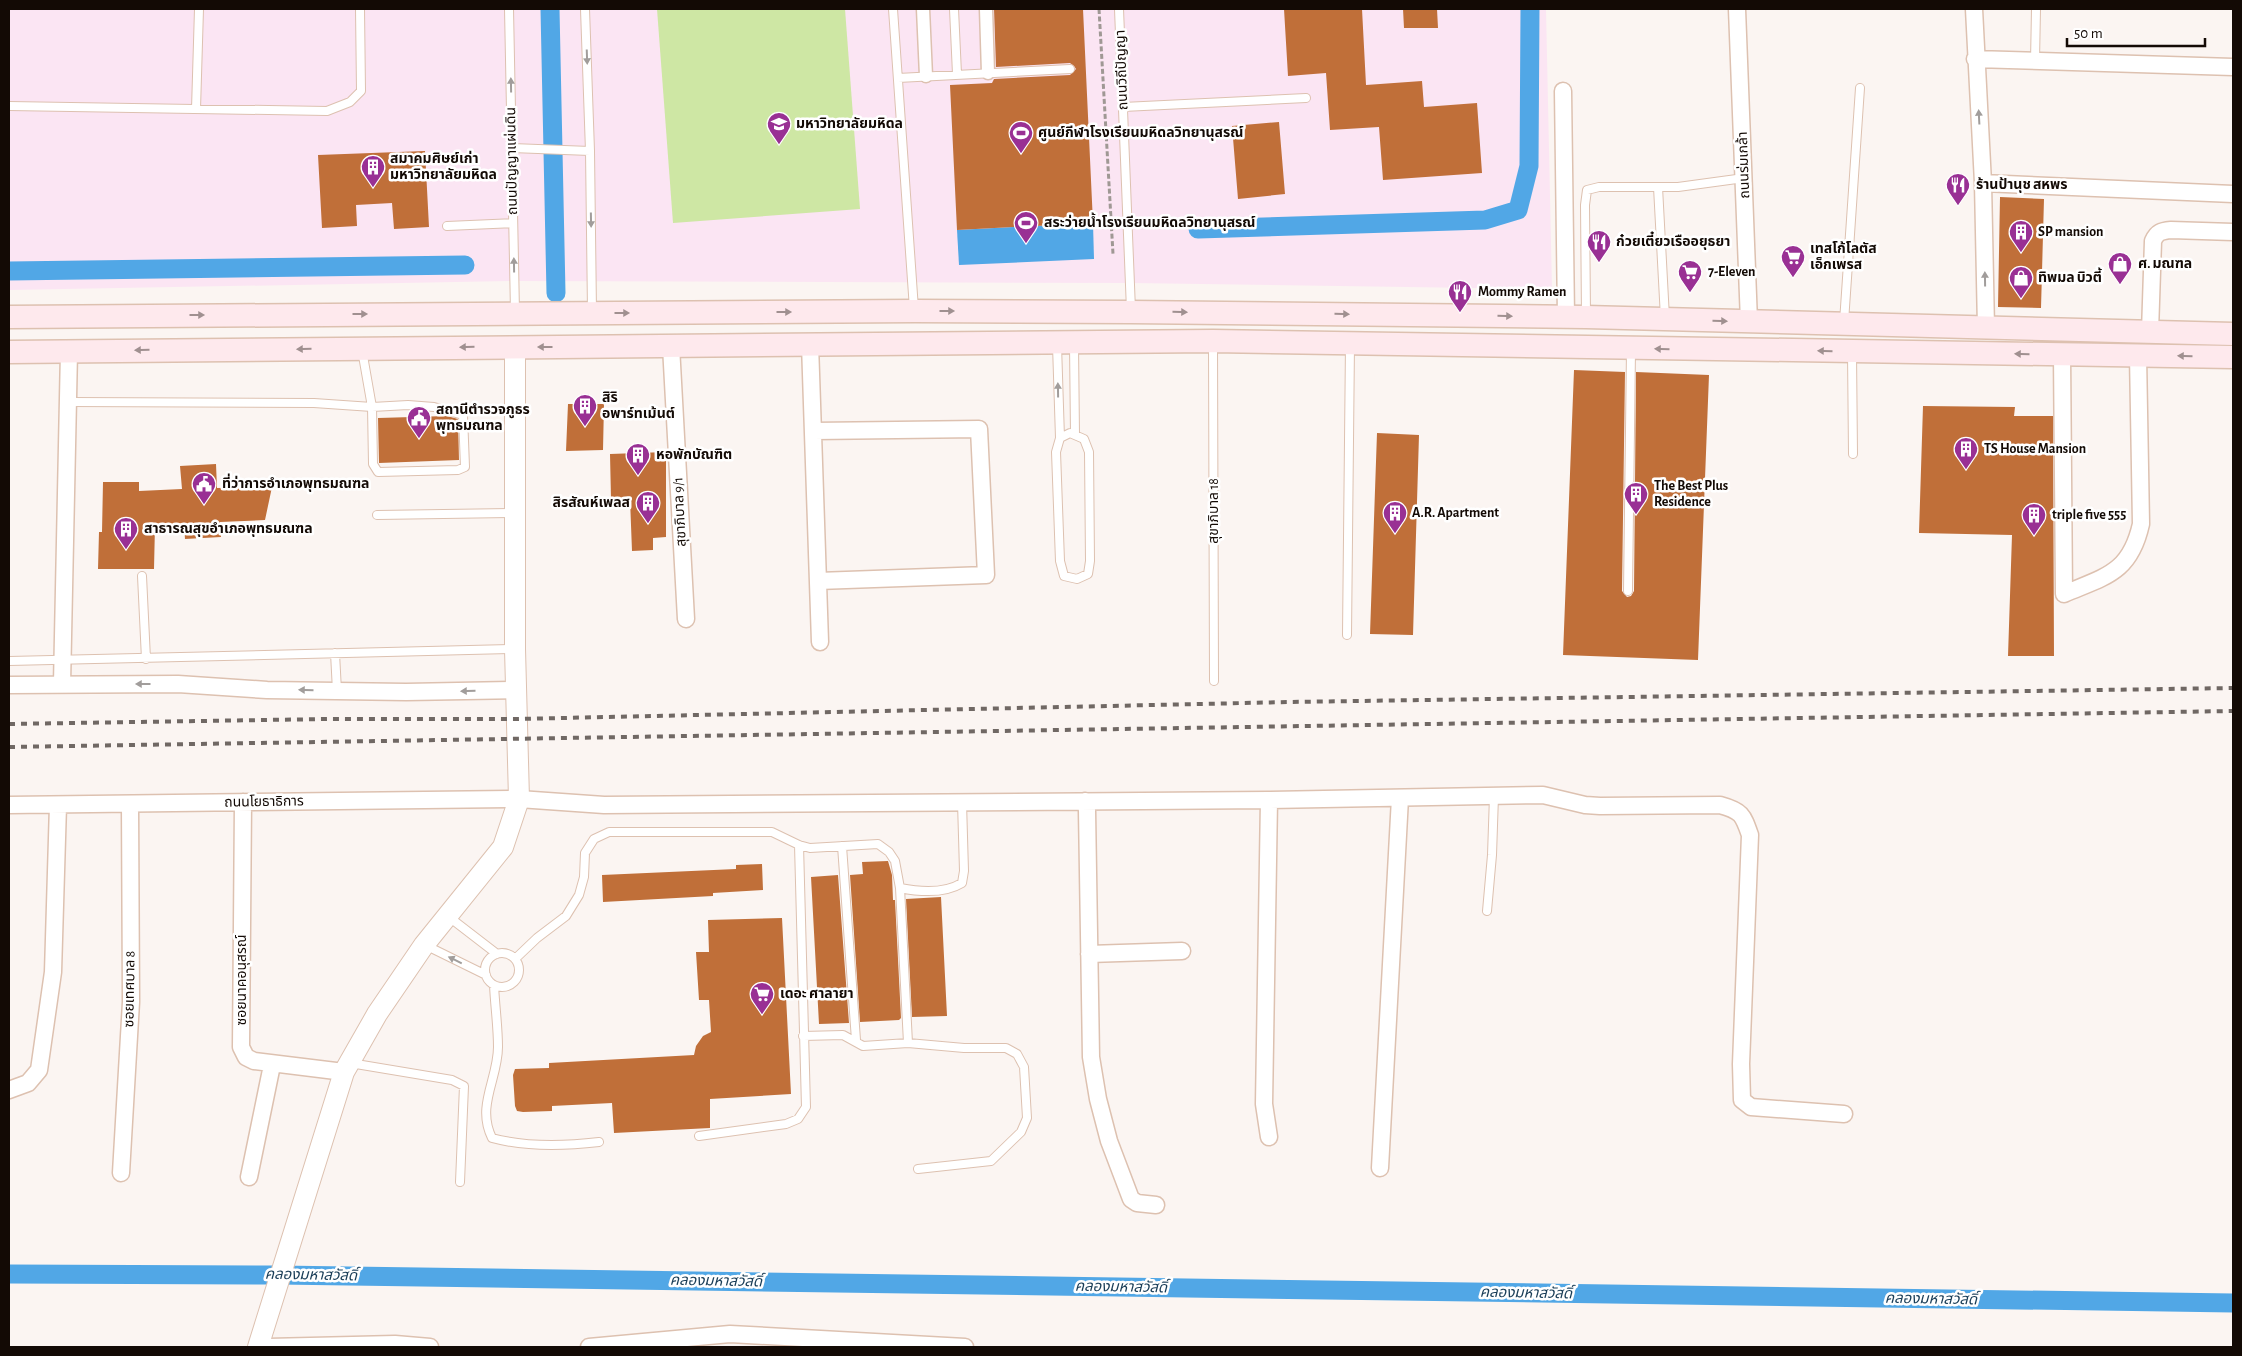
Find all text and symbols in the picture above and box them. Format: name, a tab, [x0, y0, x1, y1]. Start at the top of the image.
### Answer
scale bar	[2067, 15, 2204, 47]
text: 50 m	[2074, 26, 2103, 41]
street label: ถนนวิถีปัญญา	[1113, 30, 1130, 111]
one-way arrow	[583, 50, 591, 66]
one-way arrow	[507, 77, 515, 93]
street label: ถนนปัญญาแผ่นดิน	[502, 107, 520, 215]
one-way arrow	[1974, 109, 1982, 125]
school or university icon: มหาวิทยาลัยมหิดล	[766, 111, 792, 145]
place label: มหาวิทยาลัยมหิดล	[796, 116, 903, 131]
sports icon: ศูนย์กีฬาโรงเรียนมหิดลวิทยานุสรณ์	[1008, 120, 1034, 154]
place label: ศูนย์กีฬาโรงเรียนมหิดลวิทยานุสรณ์	[1038, 125, 1243, 142]
street label: ถนนร่มเกล้า	[1734, 131, 1752, 199]
place label: สมาคมศิษย์เก่า มหาวิทยาลัยมหิดล	[390, 150, 497, 182]
building icon: สมาคมศิษย์เก่า มหาวิทยาลัยมหิดล	[360, 154, 386, 188]
restaurant icon: ร้านป้านุช สหพร	[1945, 172, 1971, 206]
place label: ร้านป้านุช สหพร	[1976, 177, 2067, 193]
sports icon: สระว่ายน้ำโรงเรียนมหิดลวิทยานุสรณ์	[1013, 210, 1039, 244]
one-way arrow	[587, 212, 595, 228]
place label: สระว่ายน้ำโรงเรียนมหิดลวิทยานุสรณ์	[1044, 212, 1255, 231]
building icon: SP mansion	[2008, 219, 2034, 253]
place label: SP mansion	[2038, 225, 2103, 239]
restaurant icon: ก๋วยเตี๋ยวเรืออยุธยา	[1586, 229, 1612, 263]
place label: ก๋วยเตี๋ยวเรืออยุธยา	[1616, 231, 1730, 250]
place label: เทสโก้โลตัส เอ็กเพรส	[1810, 241, 1877, 272]
supermarket icon: เทสโก้โลตัส เอ็กเพรส	[1780, 244, 1806, 278]
shop icon: ศ. มณฑล	[2107, 251, 2133, 285]
one-way arrow	[510, 257, 518, 273]
place label: ศ. มณฑล	[2138, 257, 2192, 271]
supermarket icon: 7-Eleven	[1677, 259, 1703, 293]
place label: 7-Eleven	[1708, 265, 1756, 279]
shop icon: ทิพมล บิวตี้	[2008, 265, 2034, 299]
place label: ทิพมล บิวตี้	[2038, 267, 2103, 285]
one-way arrow	[1981, 271, 1989, 287]
restaurant icon: Mommy Ramen	[1447, 279, 1473, 313]
place label: Mommy Ramen	[1478, 285, 1567, 299]
one-way arrow	[939, 307, 955, 315]
one-way arrow	[776, 308, 792, 316]
one-way arrow	[1172, 308, 1188, 316]
one-way arrow	[614, 309, 630, 317]
one-way arrow	[352, 310, 368, 318]
one-way arrow	[1335, 310, 1351, 318]
one-way arrow	[190, 311, 206, 319]
one-way arrow	[1497, 313, 1513, 321]
one-way arrow	[1712, 317, 1728, 325]
one-way arrow	[458, 343, 474, 351]
one-way arrow	[537, 343, 553, 351]
one-way arrow	[296, 345, 312, 353]
one-way arrow	[1654, 345, 1670, 353]
one-way arrow	[133, 346, 149, 354]
one-way arrow	[1816, 347, 1832, 355]
one-way arrow	[2014, 349, 2030, 357]
one-way arrow	[2176, 352, 2192, 360]
one-way arrow	[1054, 382, 1062, 398]
place label: สิริ อพาร์ทเม้นต์	[602, 391, 675, 421]
building icon: สิริ อพาร์ทเม้นต์	[572, 393, 598, 427]
place label: สถานีตำรวจภูธร พุทธมณฑล	[436, 402, 530, 434]
public building icon: สถานีตำรวจภูธร พุทธมณฑล	[406, 405, 432, 439]
building icon: TS House Mansion	[1953, 436, 1979, 470]
building icon: หอพักบัณฑิต	[625, 442, 651, 476]
place label: TS House Mansion	[1984, 442, 2086, 456]
place label: หอพักบัณฑิต	[656, 447, 732, 462]
public building icon: ที่ว่าการอำเภอพุทธมณฑล	[191, 471, 217, 505]
place label: ที่ว่าการอำเภอพุทธมณฑล	[222, 473, 369, 492]
street label: สุขาภิบาล 9/1	[671, 477, 690, 547]
street label: สุขาภิบาล 18	[1207, 478, 1222, 544]
place label: The Best Plus Residence	[1654, 479, 1728, 509]
building icon: The Best Plus Residence	[1623, 481, 1649, 515]
building icon: สิรสัณห์เพลส	[635, 490, 661, 524]
place label: สิรสัณห์เพลส	[552, 495, 631, 510]
building icon: A.R. Apartment	[1382, 500, 1408, 534]
building icon: triple five 555	[2021, 502, 2047, 536]
place label: A.R. Apartment	[1412, 506, 1499, 520]
place label: triple five 555	[2052, 508, 2126, 522]
building icon: สาธารณสุขอำเภอพุทธมณฑล	[113, 516, 139, 550]
place label: สาธารณสุขอำเภอพุทธมณฑล	[144, 522, 313, 537]
one-way arrow	[135, 680, 151, 688]
one-way arrow	[297, 686, 313, 694]
one-way arrow	[460, 687, 476, 695]
street label: ถนนโยธาธิการ	[224, 793, 304, 810]
street label: ซอยนาคอนุสรณ์	[235, 934, 250, 1026]
street label: ซอยเทศบาล 8	[122, 951, 138, 1027]
one-way arrow	[448, 956, 462, 964]
supermarket icon: เดอะ ศาลายา	[749, 981, 775, 1015]
place label: เดอะ ศาลายา	[780, 987, 854, 1001]
water label: คลองมหาสวัสดิ์	[265, 1265, 361, 1283]
water label: คลองมหาสวัสดิ์	[670, 1271, 766, 1289]
water label: คลองมหาสวัสดิ์	[1075, 1277, 1171, 1295]
water label: คลองมหาสวัสดิ์	[1480, 1283, 1576, 1301]
water label: คลองมหาสวัสดิ์	[1885, 1289, 1981, 1307]

